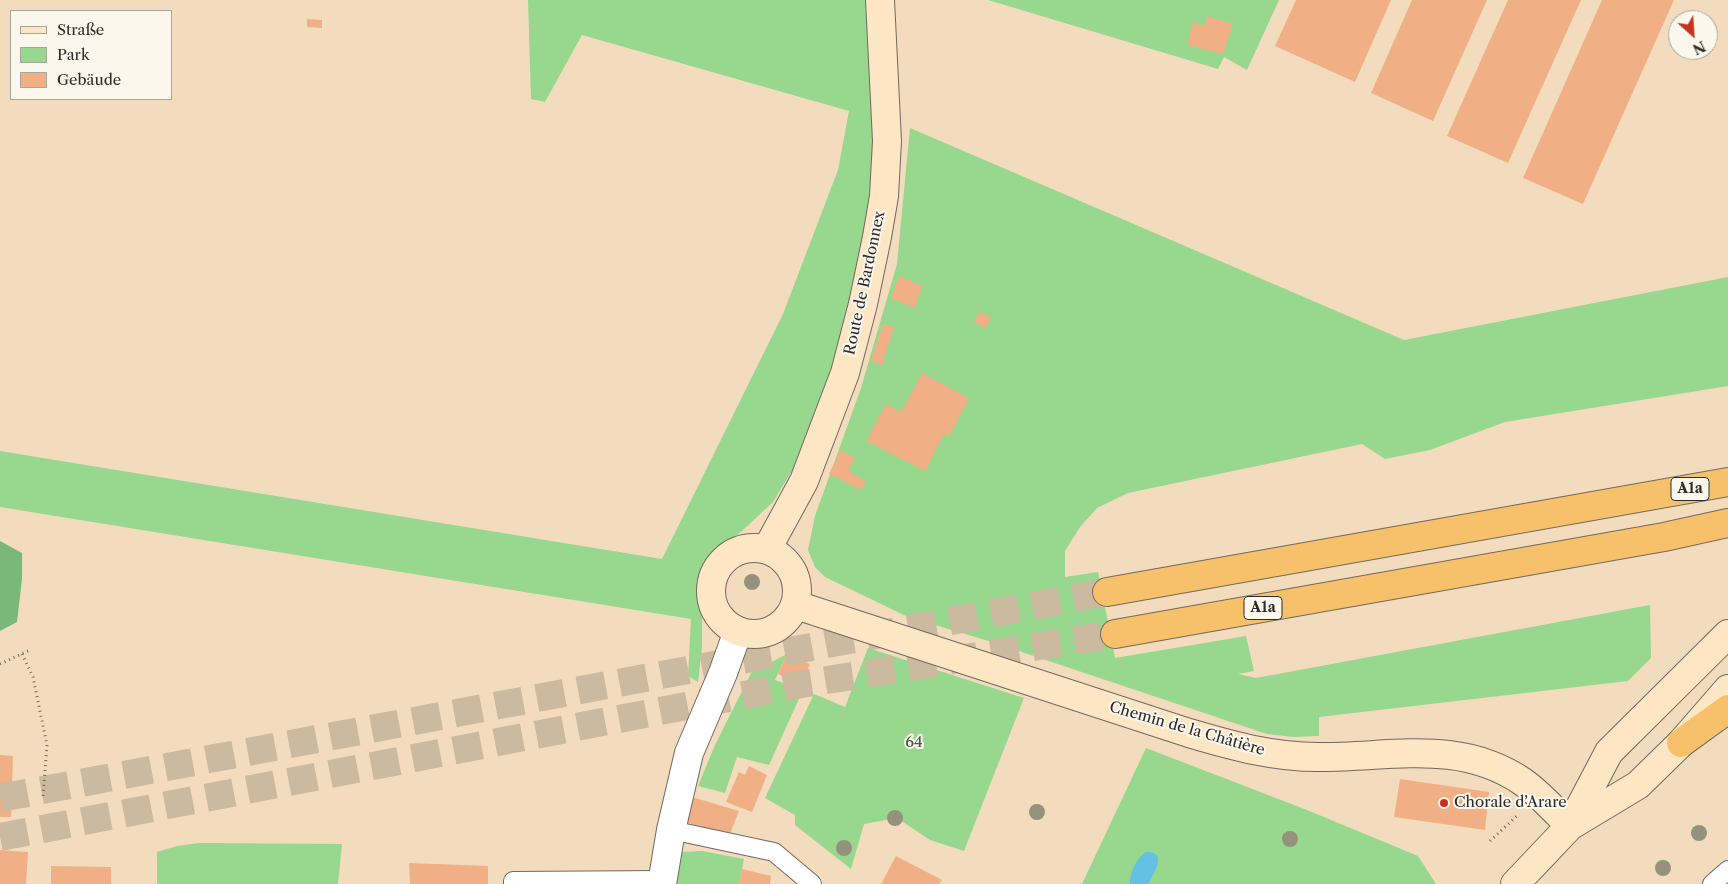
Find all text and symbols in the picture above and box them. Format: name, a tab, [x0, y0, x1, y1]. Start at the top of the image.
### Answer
legend	[10, 10, 172, 100]
north arrow	[1668, 10, 1718, 60]
text: Straße	[57, 20, 104, 39]
text: N	[1690, 37, 1709, 58]
text: Park	[57, 45, 90, 64]
text: Gebäude	[57, 70, 121, 89]
street label: Route de Bardonnex	[841, 209, 889, 357]
road number: A1a	[1671, 478, 1709, 500]
road number: A1a	[1244, 596, 1282, 620]
street label: Chemin de la Châtière	[1107, 698, 1267, 760]
park label: 64	[905, 734, 923, 752]
place label: Chorale d’Arare	[1454, 794, 1567, 812]
marker: Chorale d’Arare	[1438, 797, 1450, 809]

